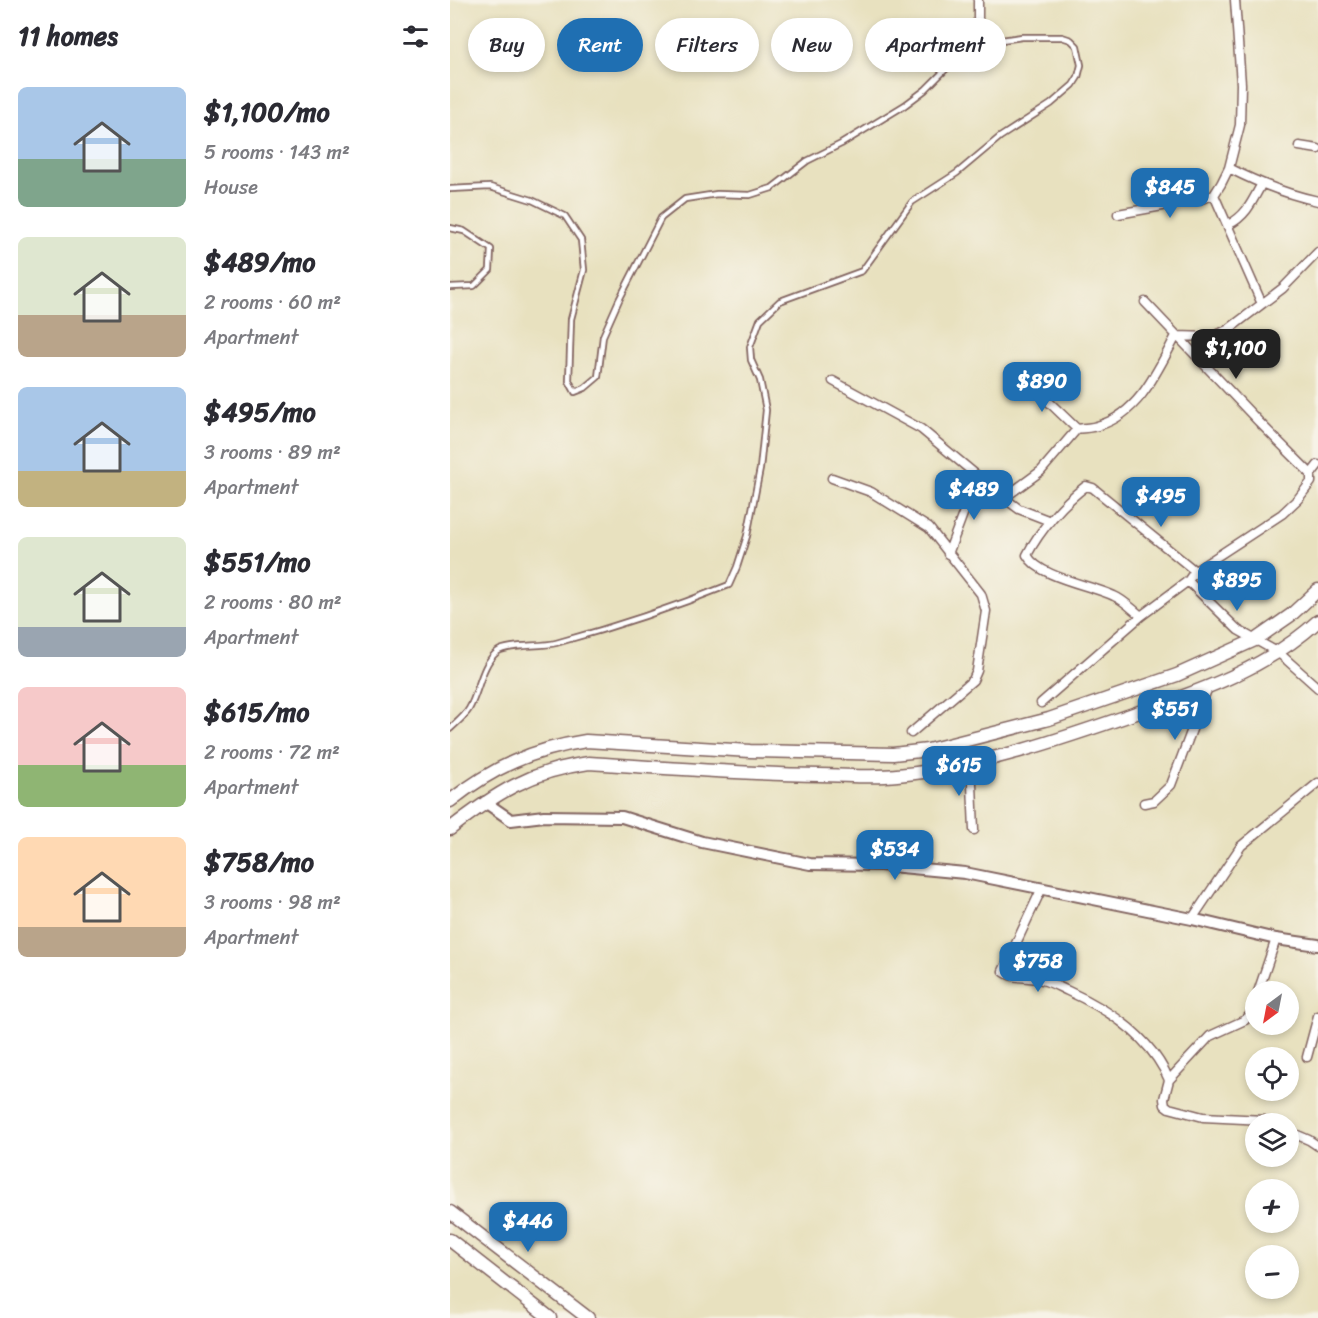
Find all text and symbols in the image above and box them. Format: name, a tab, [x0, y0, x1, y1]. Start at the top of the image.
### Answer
text: 11 homes	[18, 13, 118, 59]
chip: Buy	[468, 18, 545, 72]
chip: Rent	[557, 18, 643, 72]
chip: Filters	[655, 18, 759, 72]
chip: New	[771, 18, 853, 72]
chip: Apartment	[865, 18, 1006, 72]
icon: filters	[399, 20, 432, 53]
text: $1,100/mo	[204, 89, 330, 135]
icon: home	[66, 111, 138, 183]
text: 5 rooms · 143 m²	[204, 135, 350, 170]
pin: $845	[1134, 168, 1206, 219]
text: House	[204, 170, 258, 205]
text: $845	[1145, 170, 1195, 205]
text: $489/mo	[204, 239, 315, 285]
icon: home	[66, 261, 138, 333]
text: 2 rooms · 60 m²	[204, 285, 341, 320]
text: Apartment	[204, 320, 298, 355]
pin: $1,100	[1187, 329, 1285, 380]
text: $1,100	[1205, 331, 1267, 366]
pin: $890	[1006, 362, 1078, 413]
text: $890	[1017, 364, 1067, 399]
text: $495/mo	[204, 389, 316, 435]
icon: home	[66, 411, 138, 483]
text: 3 rooms · 89 m²	[204, 435, 341, 470]
text: Apartment	[204, 470, 298, 505]
pin: $489	[938, 470, 1010, 521]
text: $489	[949, 472, 999, 507]
pin: $495	[1125, 477, 1197, 528]
text: $495	[1136, 479, 1186, 514]
text: $551/mo	[204, 539, 311, 585]
icon: home	[66, 561, 138, 633]
pin: $895	[1201, 561, 1273, 612]
text: $895	[1212, 563, 1262, 598]
text: 2 rooms · 80 m²	[204, 585, 342, 620]
text: Apartment	[204, 620, 298, 655]
text: $615/mo	[204, 689, 309, 735]
pin: $551	[1139, 690, 1211, 741]
text: $551	[1152, 692, 1198, 727]
icon: home	[66, 711, 138, 783]
text: 2 rooms · 72 m²	[204, 735, 340, 770]
pin: $615	[923, 746, 995, 797]
text: $615	[936, 748, 982, 783]
text: Apartment	[204, 770, 298, 805]
pin: $534	[859, 830, 931, 881]
text: $534	[870, 832, 920, 867]
text: $758/mo	[204, 839, 314, 885]
icon: home	[66, 861, 138, 933]
text: 3 rooms · 98 m²	[204, 885, 341, 920]
text: Apartment	[204, 920, 298, 955]
pin: $758	[1002, 942, 1074, 993]
text: $758	[1013, 944, 1063, 979]
north arrow	[1245, 981, 1299, 1035]
map controls	[1245, 981, 1299, 1299]
button: locate	[1245, 1047, 1299, 1101]
button: layers	[1245, 1113, 1299, 1167]
button: +	[1245, 1179, 1299, 1233]
pin: $446	[492, 1202, 564, 1253]
text: $446	[503, 1204, 553, 1239]
button: −	[1245, 1245, 1299, 1299]

